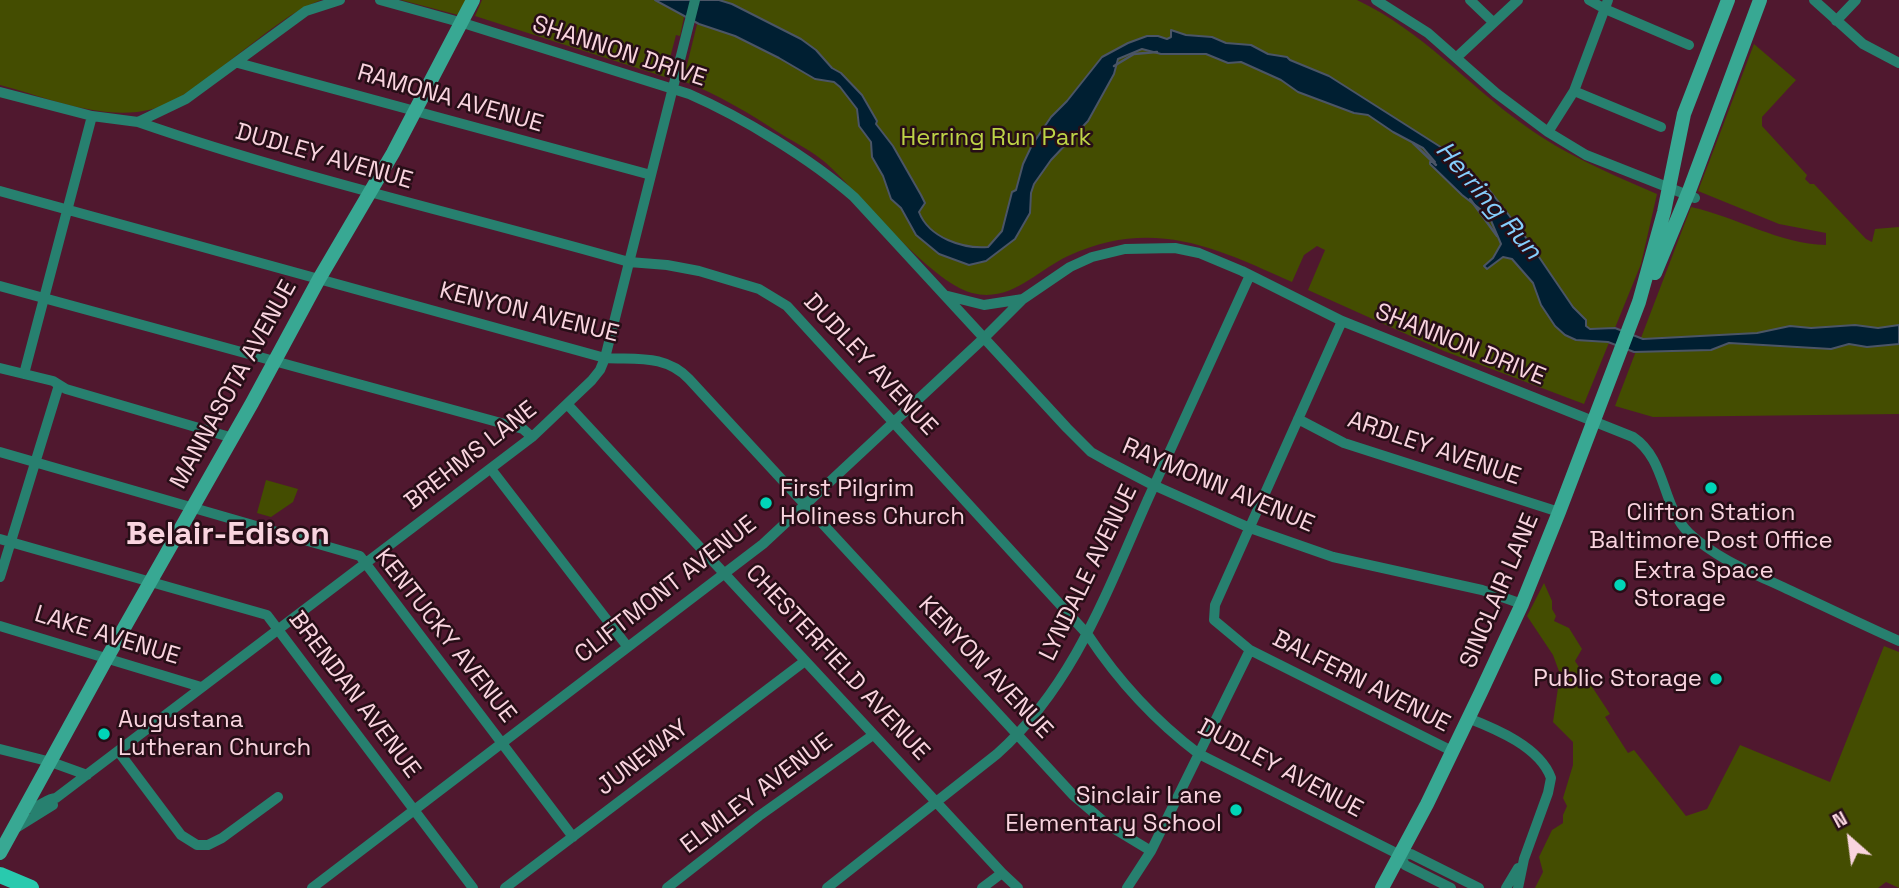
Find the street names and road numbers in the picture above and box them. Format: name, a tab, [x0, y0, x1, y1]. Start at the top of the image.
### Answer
street label: SHANNON DRIVE	[529, 10, 709, 94]
street label: RAMONA AVENUE	[354, 59, 546, 139]
street label: DUDLEY AVENUE	[232, 118, 416, 196]
street label: MANNASOTA AVENUE	[165, 276, 303, 494]
street label: KENYON AVENUE	[436, 277, 622, 349]
street label: DUDLEY AVENUE	[797, 288, 943, 442]
street label: SHANNON DRIVE	[1371, 298, 1549, 392]
street label: BREHMS LANE	[399, 396, 543, 516]
street label: ARDLEY AVENUE	[1344, 406, 1524, 492]
street label: RAYMONN AVENUE	[1118, 433, 1318, 539]
street label: LYNDALE AVENUE	[1034, 480, 1144, 666]
street label: SINCLAIR LANE	[1455, 509, 1545, 673]
street label: CLIFTMONT AVENUE	[570, 510, 762, 670]
street label: KENTUCKY AVENUE	[368, 543, 522, 729]
street label: CHESTERFIELD AVENUE	[739, 559, 935, 767]
street label: KENYON AVENUE	[912, 591, 1058, 745]
street label: LAKE AVENUE	[31, 600, 183, 672]
street label: BRENDAN AVENUE	[282, 606, 426, 784]
street label: BALFERN AVENUE	[1267, 625, 1455, 739]
street label: DUDLEY AVENUE	[1192, 713, 1368, 825]
street label: JUNEWAY	[591, 714, 695, 802]
street label: ELMLEY AVENUE	[675, 728, 839, 860]

